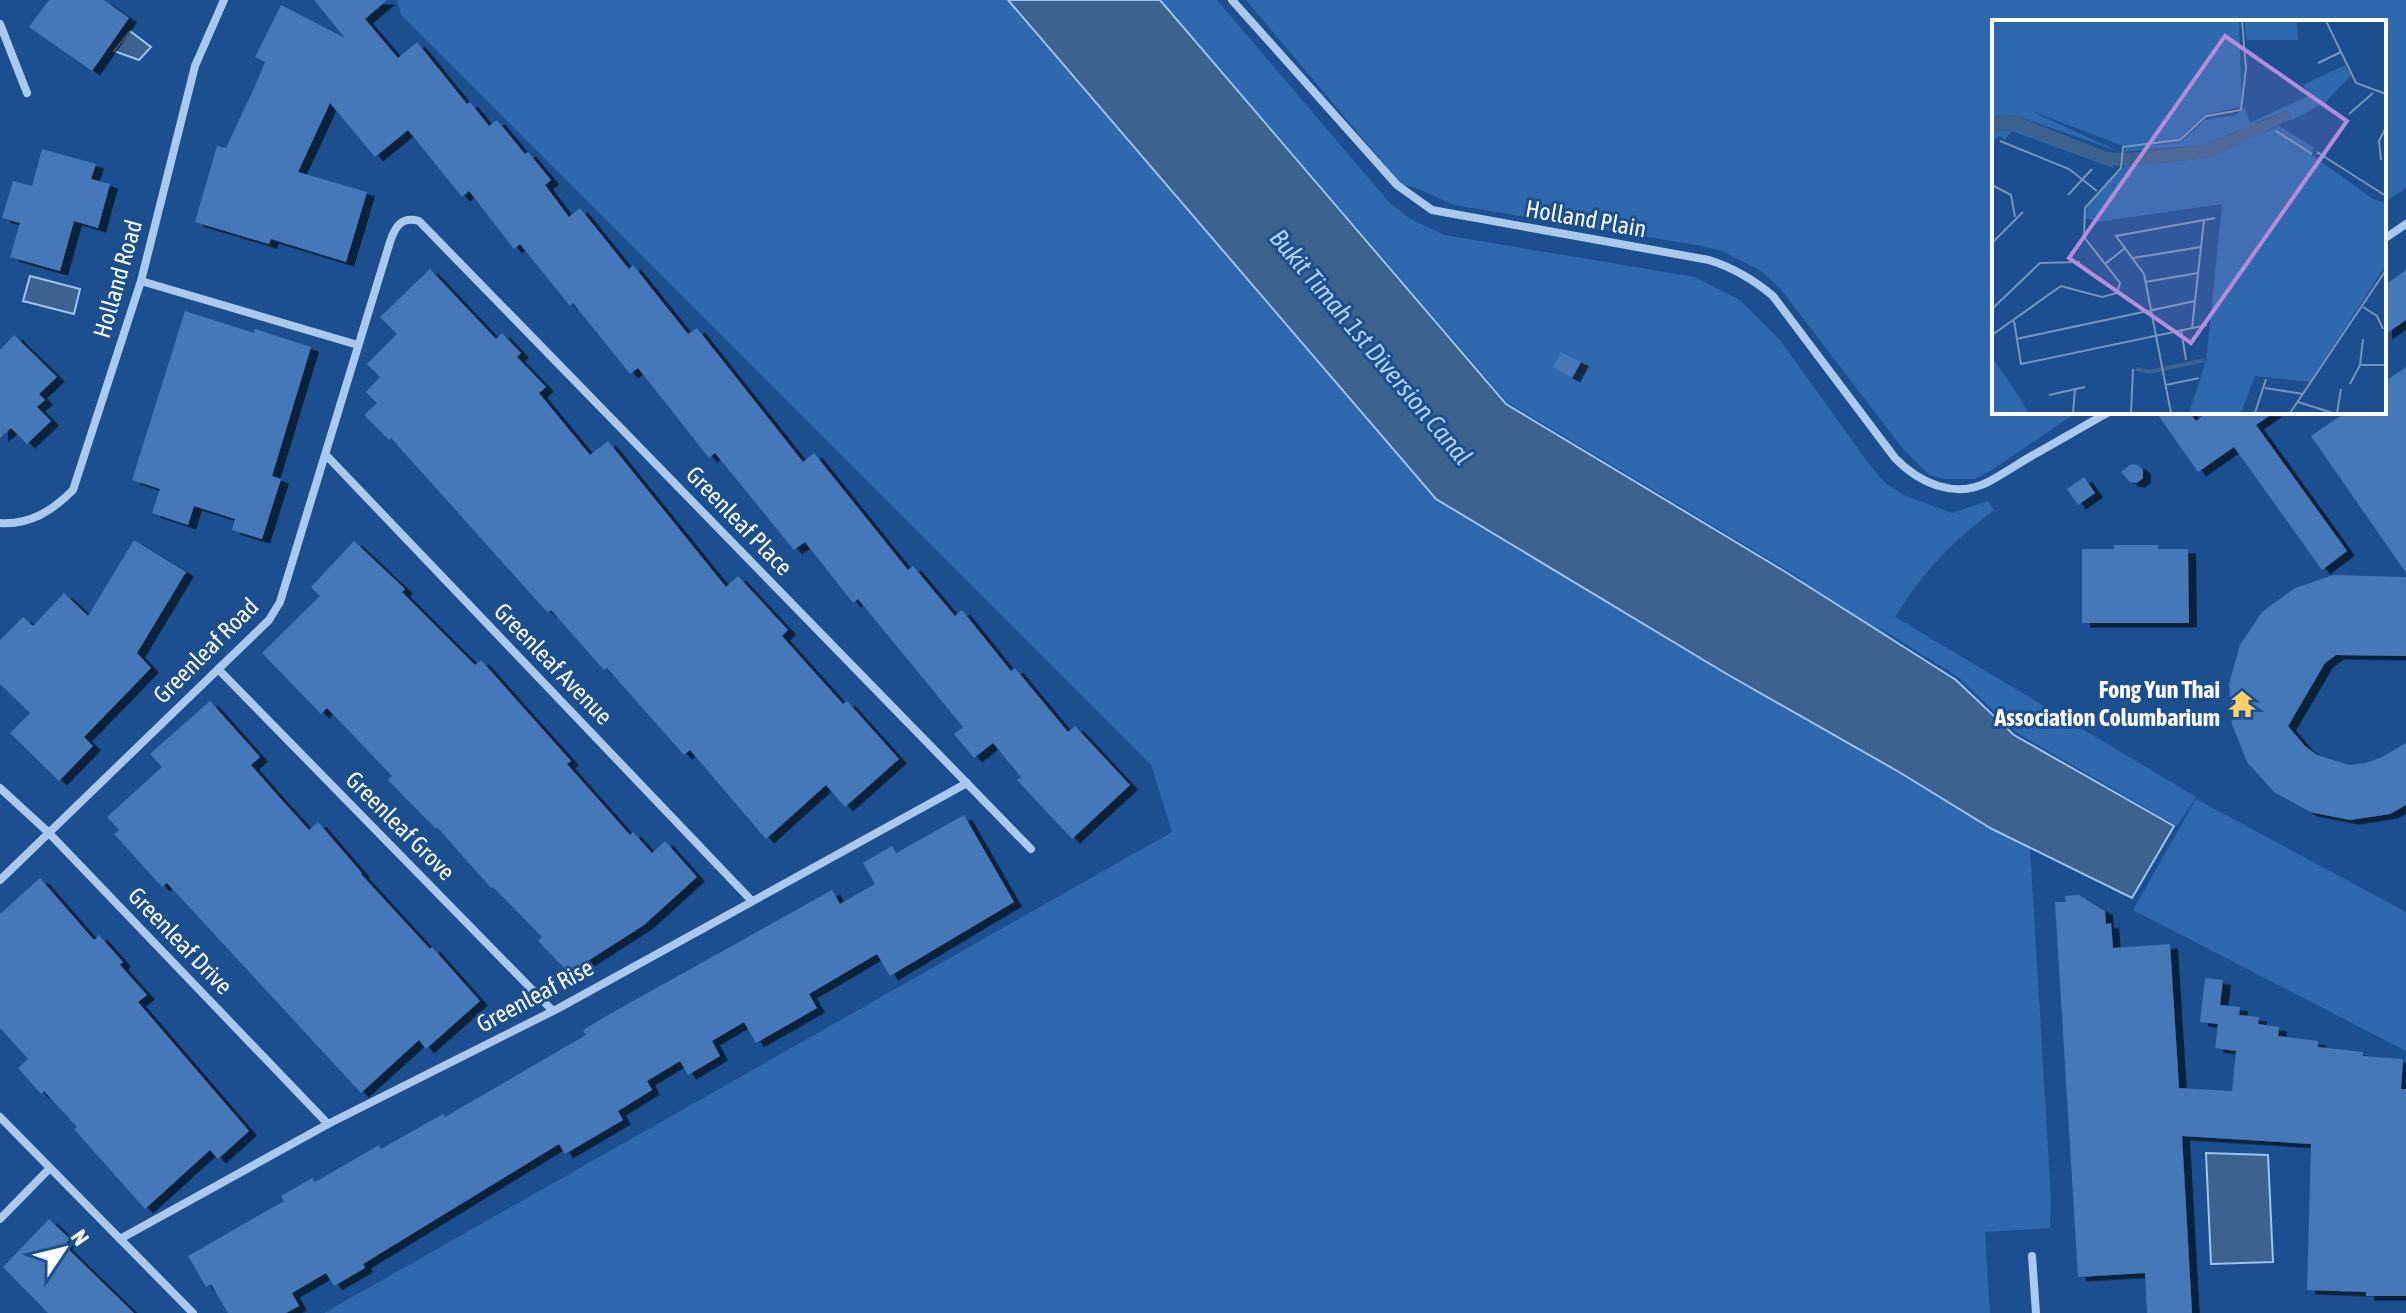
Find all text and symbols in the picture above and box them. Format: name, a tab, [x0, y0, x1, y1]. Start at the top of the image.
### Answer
inset map	[1992, 20, 2386, 414]
street label: Holland Plain	[1524, 195, 1648, 242]
street label: Holland Road	[88, 217, 147, 341]
water label: Bukit Timah 1st Diversion Canal	[1264, 223, 1478, 471]
street label: Greenleaf Place	[681, 461, 798, 580]
street label: Greenleaf Road	[148, 593, 264, 709]
street label: Greenleaf Avenue	[489, 598, 618, 730]
place label: Fong Yun Thai Association Columbarium	[1993, 676, 2220, 731]
temple icon: Fong Yun Thai Association Columbarium	[2227, 689, 2257, 719]
street label: Greenleaf Grove	[340, 766, 460, 886]
street label: Greenleaf Drive	[123, 882, 238, 1000]
street label: Greenleaf Rise	[472, 954, 598, 1038]
north arrow	[24, 1209, 104, 1289]
text: N	[66, 1225, 95, 1250]

